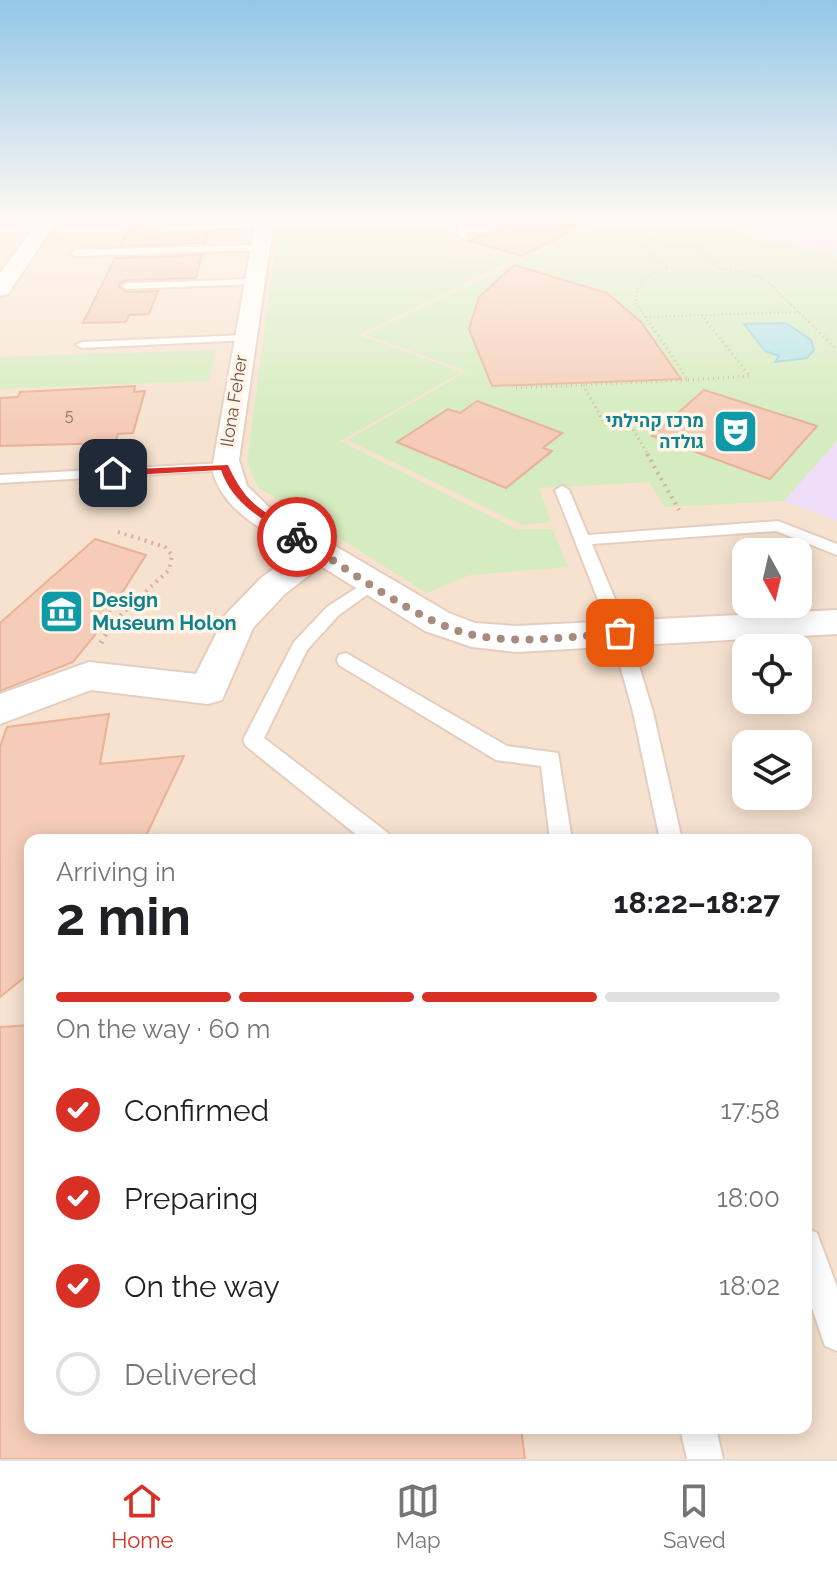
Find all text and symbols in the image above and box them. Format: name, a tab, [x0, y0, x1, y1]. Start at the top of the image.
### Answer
street label: Ilona Feher	[216, 353, 251, 448]
house number: 5	[65, 406, 74, 425]
theatre icon: מרכז קהילתי גולדה	[711, 407, 759, 455]
place label: מרכז קהילתי גולדה	[606, 410, 704, 452]
pin	[79, 439, 147, 507]
icon: home	[91, 451, 135, 495]
courier	[257, 497, 337, 577]
icon: bike	[275, 515, 319, 559]
north arrow	[732, 538, 812, 618]
map controls	[732, 538, 812, 810]
museum icon: Design Museum Holon	[37, 588, 85, 636]
place label: Design Museum Holon	[92, 588, 237, 635]
pin	[586, 599, 654, 667]
icon: bag	[598, 611, 642, 655]
button: locate	[732, 634, 812, 714]
button: layers	[732, 730, 812, 810]
text: Arriving in	[56, 857, 176, 887]
text: 18:22–18:27	[614, 885, 780, 920]
text: 2 min	[56, 886, 191, 947]
text: On the way · 60 m	[56, 1014, 271, 1044]
icon: check	[56, 1088, 100, 1132]
text: Confirmed	[124, 1093, 269, 1128]
text: 17:58	[721, 1095, 780, 1125]
icon: check	[56, 1176, 100, 1220]
text: Preparing	[124, 1181, 258, 1216]
text: 18:00	[717, 1183, 780, 1213]
icon: check	[56, 1264, 100, 1308]
text: On the way	[124, 1269, 280, 1304]
text: 18:02	[719, 1271, 780, 1301]
text: Delivered	[124, 1357, 257, 1392]
tab: Home	[111, 1479, 173, 1553]
tab: Map	[396, 1479, 441, 1553]
tab: Saved	[663, 1479, 726, 1553]

